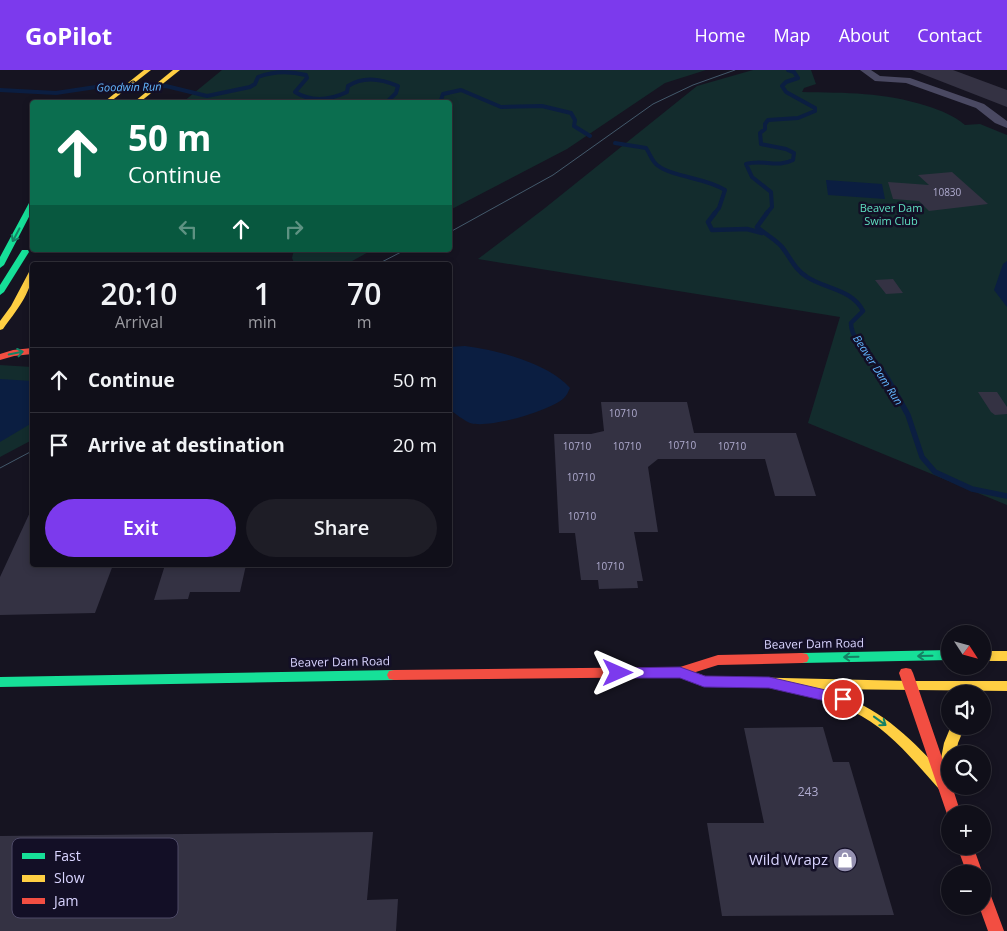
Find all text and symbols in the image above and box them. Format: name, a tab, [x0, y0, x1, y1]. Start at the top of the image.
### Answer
text: GoPilot	[25, 19, 112, 52]
text: Home	[695, 23, 745, 47]
text: Map	[773, 23, 811, 47]
text: About	[839, 23, 889, 47]
text: Contact	[917, 23, 982, 47]
water label: Goodwin Run	[96, 78, 162, 95]
text: 50 m	[128, 114, 211, 161]
icon: ahead	[45, 120, 110, 185]
text: Continue	[128, 159, 221, 189]
house number: 10830	[933, 185, 962, 199]
park label: Beaver Dam Swim Club	[860, 200, 922, 228]
icon: left	[174, 215, 202, 243]
icon: ahead	[227, 215, 255, 243]
icon: right	[280, 215, 308, 243]
one-way arrow	[11, 227, 21, 242]
text: 20:10	[101, 273, 177, 314]
text: 1	[254, 273, 271, 314]
text: 70	[347, 273, 381, 314]
text: Arrival	[115, 311, 163, 333]
text: min	[248, 311, 277, 333]
text: m	[357, 311, 372, 333]
water label: Beaver Dam Run	[850, 332, 907, 408]
one-way arrow	[8, 347, 24, 357]
icon: ahead	[45, 366, 73, 394]
text: Continue	[88, 367, 175, 393]
text: 50 m	[393, 367, 437, 393]
house number: 10710	[609, 406, 638, 420]
icon: arrive	[45, 431, 73, 459]
text: Arrive at destination	[88, 432, 285, 458]
text: 20 m	[393, 432, 437, 458]
house number: 10710	[668, 438, 697, 452]
house number: 10710	[563, 439, 592, 453]
house number: 10710	[613, 439, 642, 453]
house number: 10710	[718, 439, 747, 453]
house number: 10710	[567, 470, 596, 484]
button: Exit	[45, 499, 236, 557]
button: Share	[246, 499, 437, 557]
house number: 10710	[568, 509, 597, 523]
house number: 10710	[596, 559, 625, 573]
north arrow	[941, 625, 991, 675]
map controls	[941, 625, 991, 915]
street label: Beaver Dam Road	[764, 634, 864, 653]
position arrow	[591, 646, 643, 698]
one-way arrow	[917, 651, 934, 661]
street label: Beaver Dam Road	[290, 652, 390, 671]
one-way arrow	[844, 652, 860, 662]
pin	[822, 678, 864, 720]
icon: arrive	[829, 685, 857, 713]
button: sound	[941, 685, 991, 735]
one-way arrow	[873, 716, 887, 726]
button: search	[941, 745, 991, 795]
house number: 243	[798, 783, 818, 800]
button: +	[941, 805, 991, 855]
legend	[12, 838, 178, 918]
text: Fast	[54, 846, 81, 865]
shop icon: Wild Wrapz	[832, 847, 858, 873]
place label: Wild Wrapz	[749, 849, 828, 869]
button: −	[941, 865, 991, 915]
text: Slow	[54, 868, 85, 887]
text: Jam	[52, 891, 79, 910]

